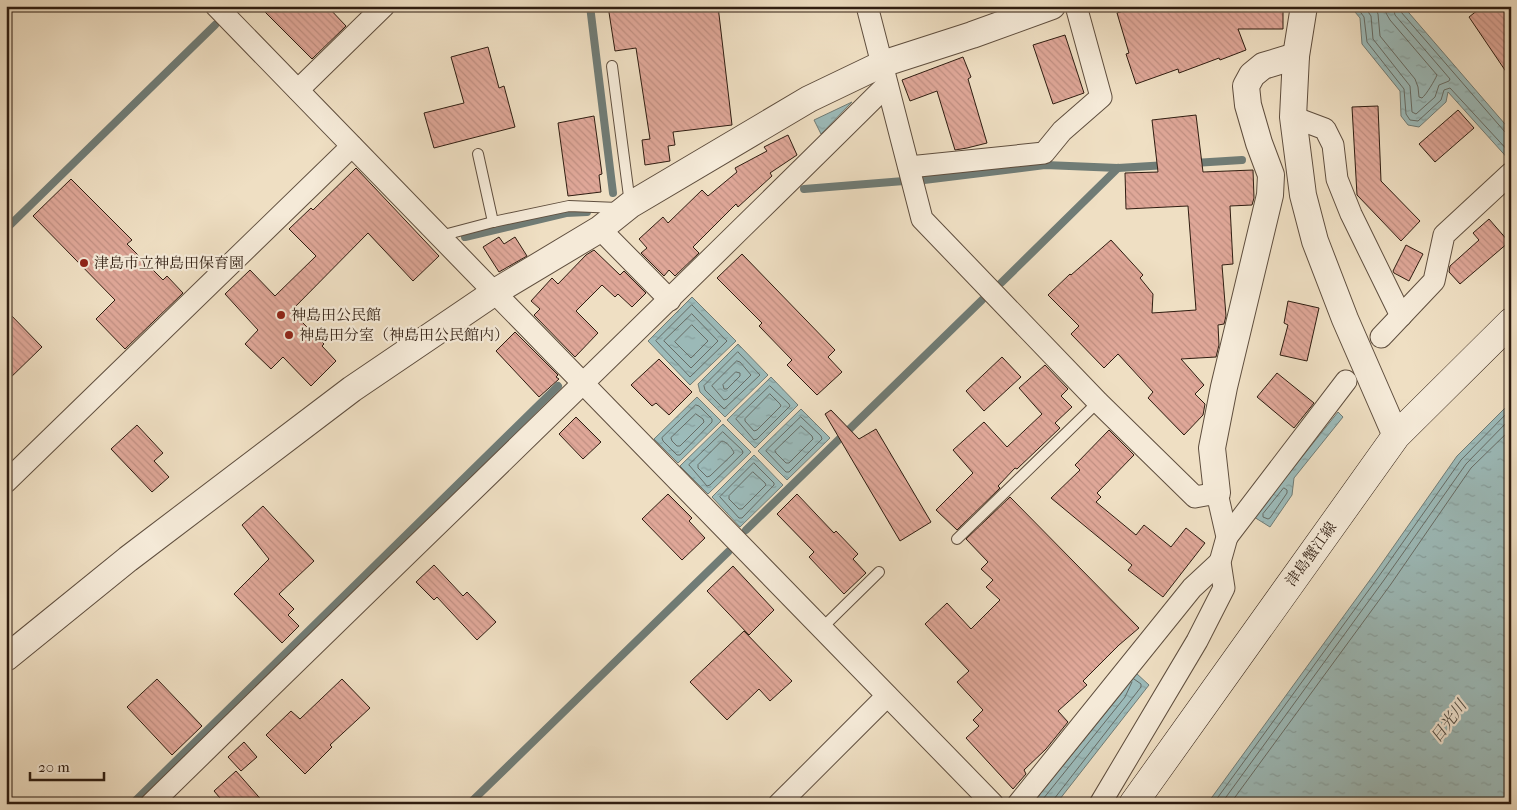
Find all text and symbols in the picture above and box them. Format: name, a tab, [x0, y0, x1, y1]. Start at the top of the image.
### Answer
place label: 津島市立神島田保育園	[94, 254, 244, 272]
marker: 津島市立神島田保育園	[78, 257, 90, 269]
place label: 神島田公民館	[291, 306, 381, 324]
marker: 神島田公民館	[275, 309, 287, 321]
place label: 神島田分室（神島田公民館内）	[299, 326, 509, 344]
marker: 神島田分室（神島田公民館内）	[283, 329, 295, 341]
street label: 津島蟹江線	[1282, 518, 1340, 590]
water label: 日光川	[1426, 695, 1472, 746]
scale bar	[30, 750, 104, 782]
text: 20 m	[38, 758, 70, 776]

